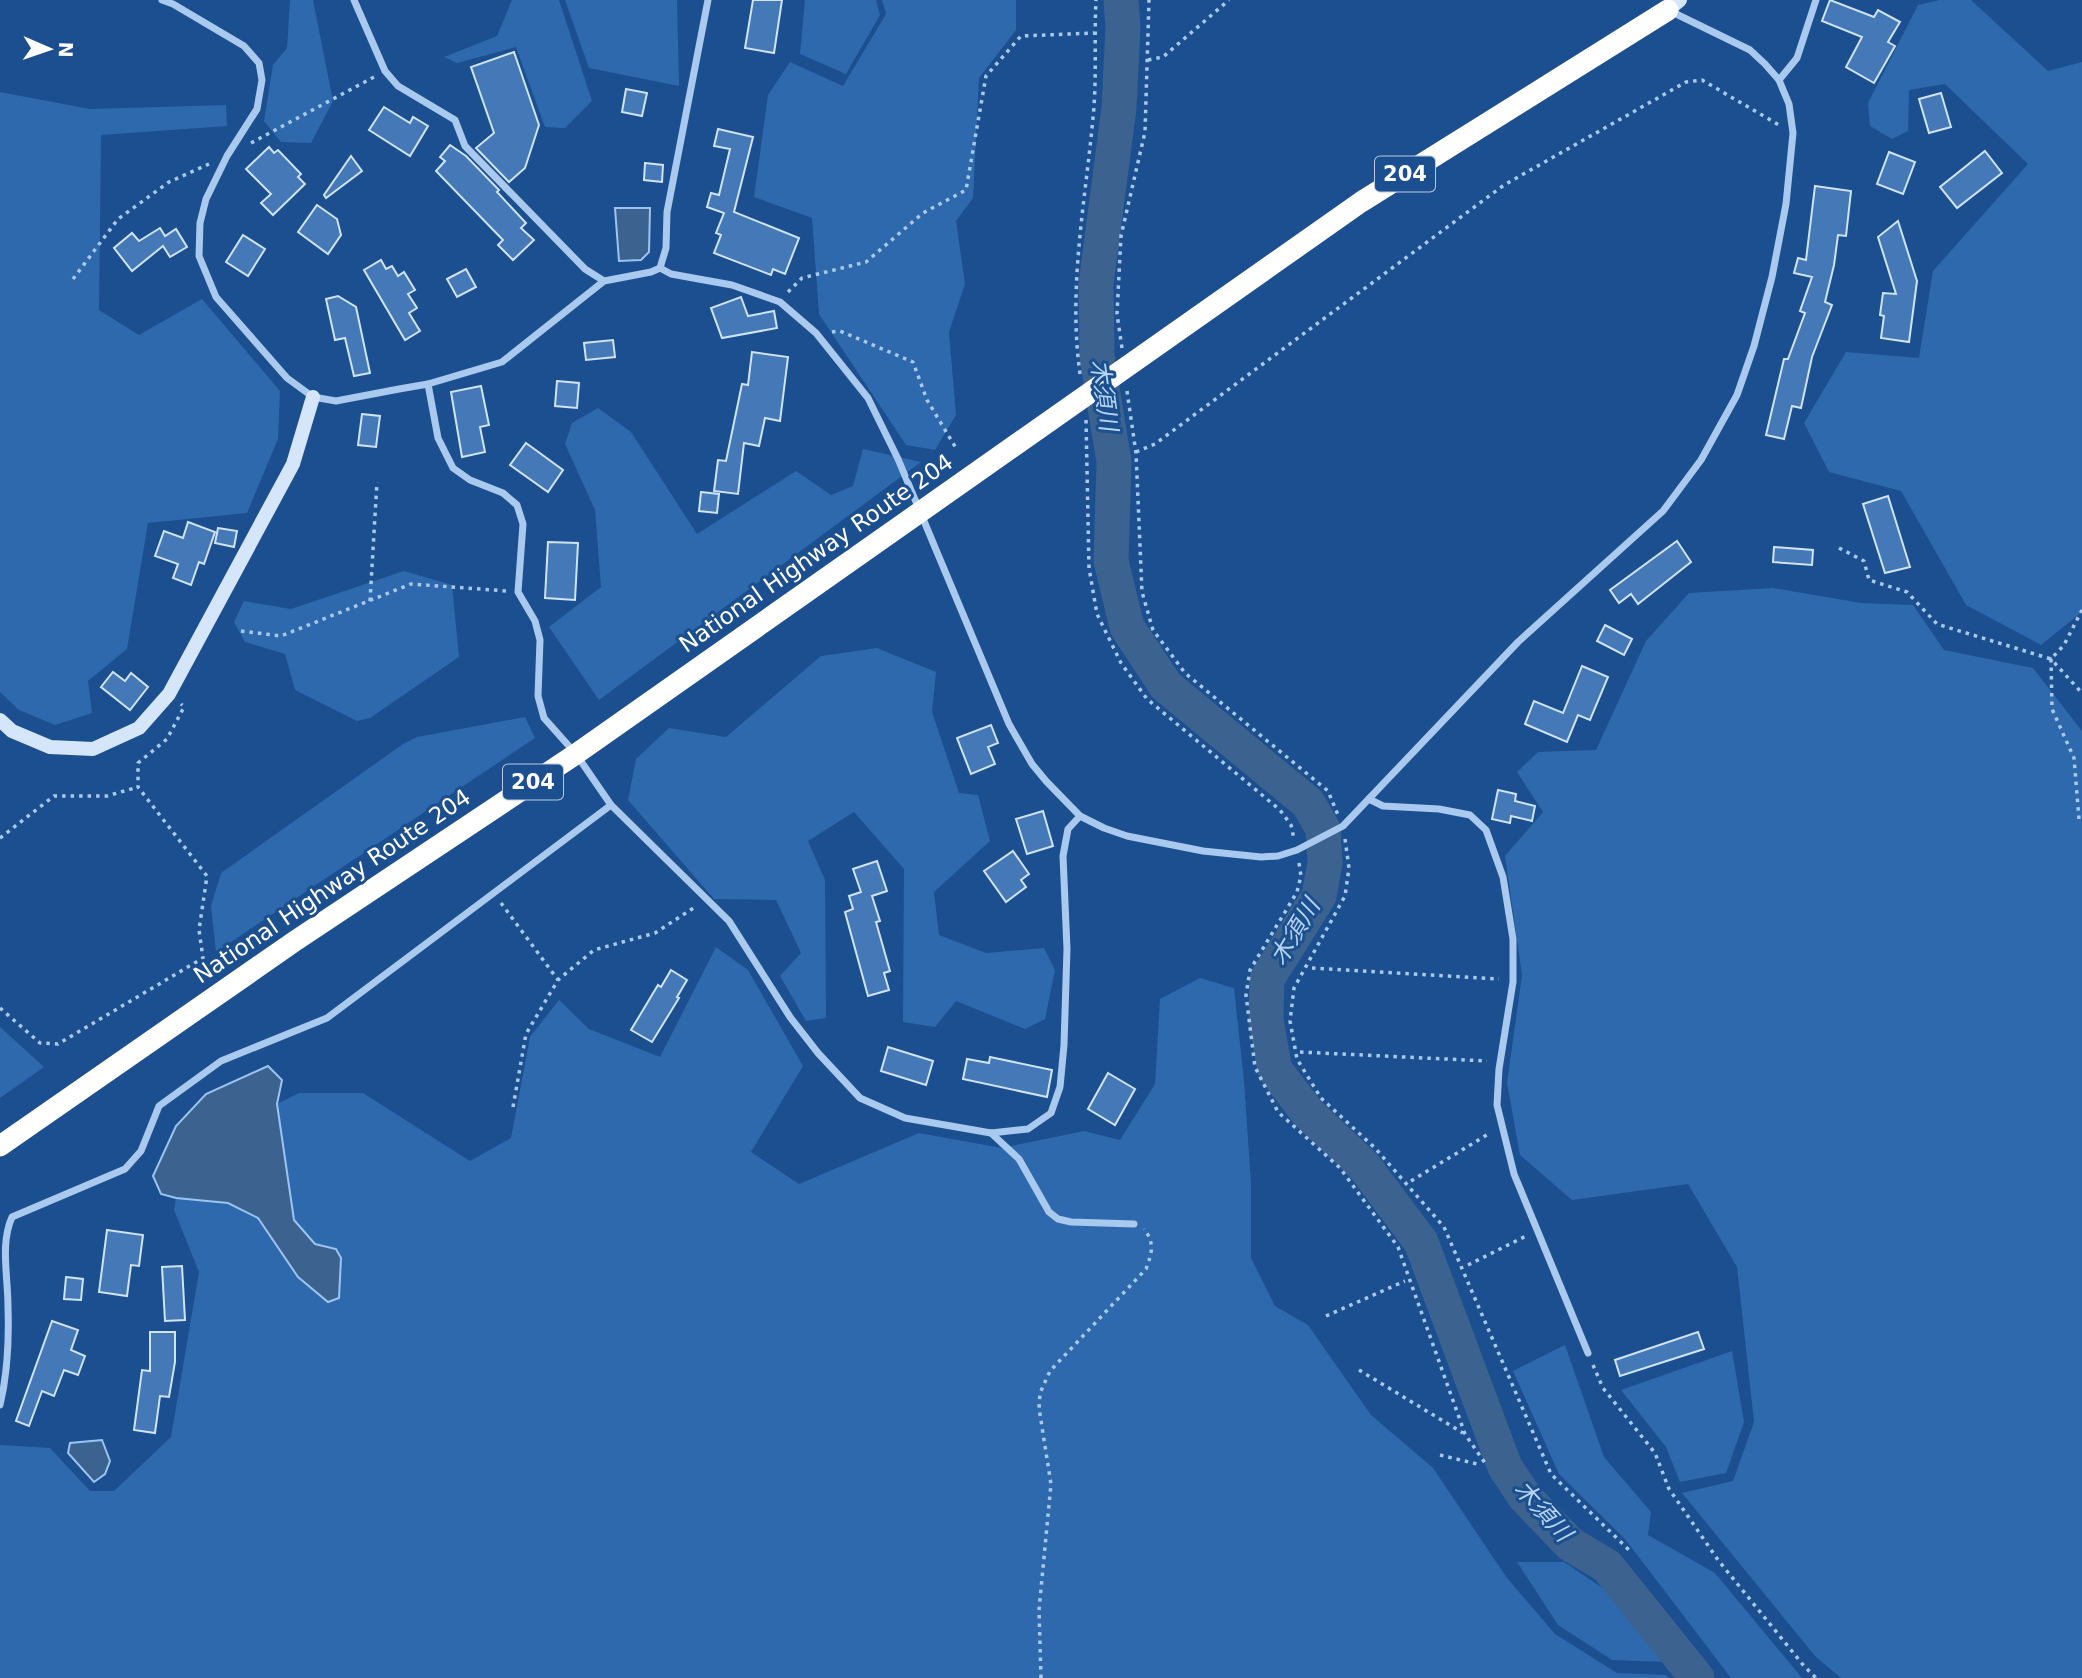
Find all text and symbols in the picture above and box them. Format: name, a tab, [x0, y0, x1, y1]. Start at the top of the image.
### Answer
north arrow	[14, 14, 84, 84]
text: N	[55, 41, 77, 58]
road number: 204	[1375, 156, 1435, 192]
water label: 木須川	[1085, 357, 1123, 436]
street label: National Highway Route 204	[674, 448, 958, 658]
road number: 204	[503, 764, 563, 800]
street label: National Highway Route 204	[189, 784, 475, 988]
water label: 木須川	[1264, 891, 1327, 970]
water label: 木須川	[1509, 1475, 1580, 1549]

